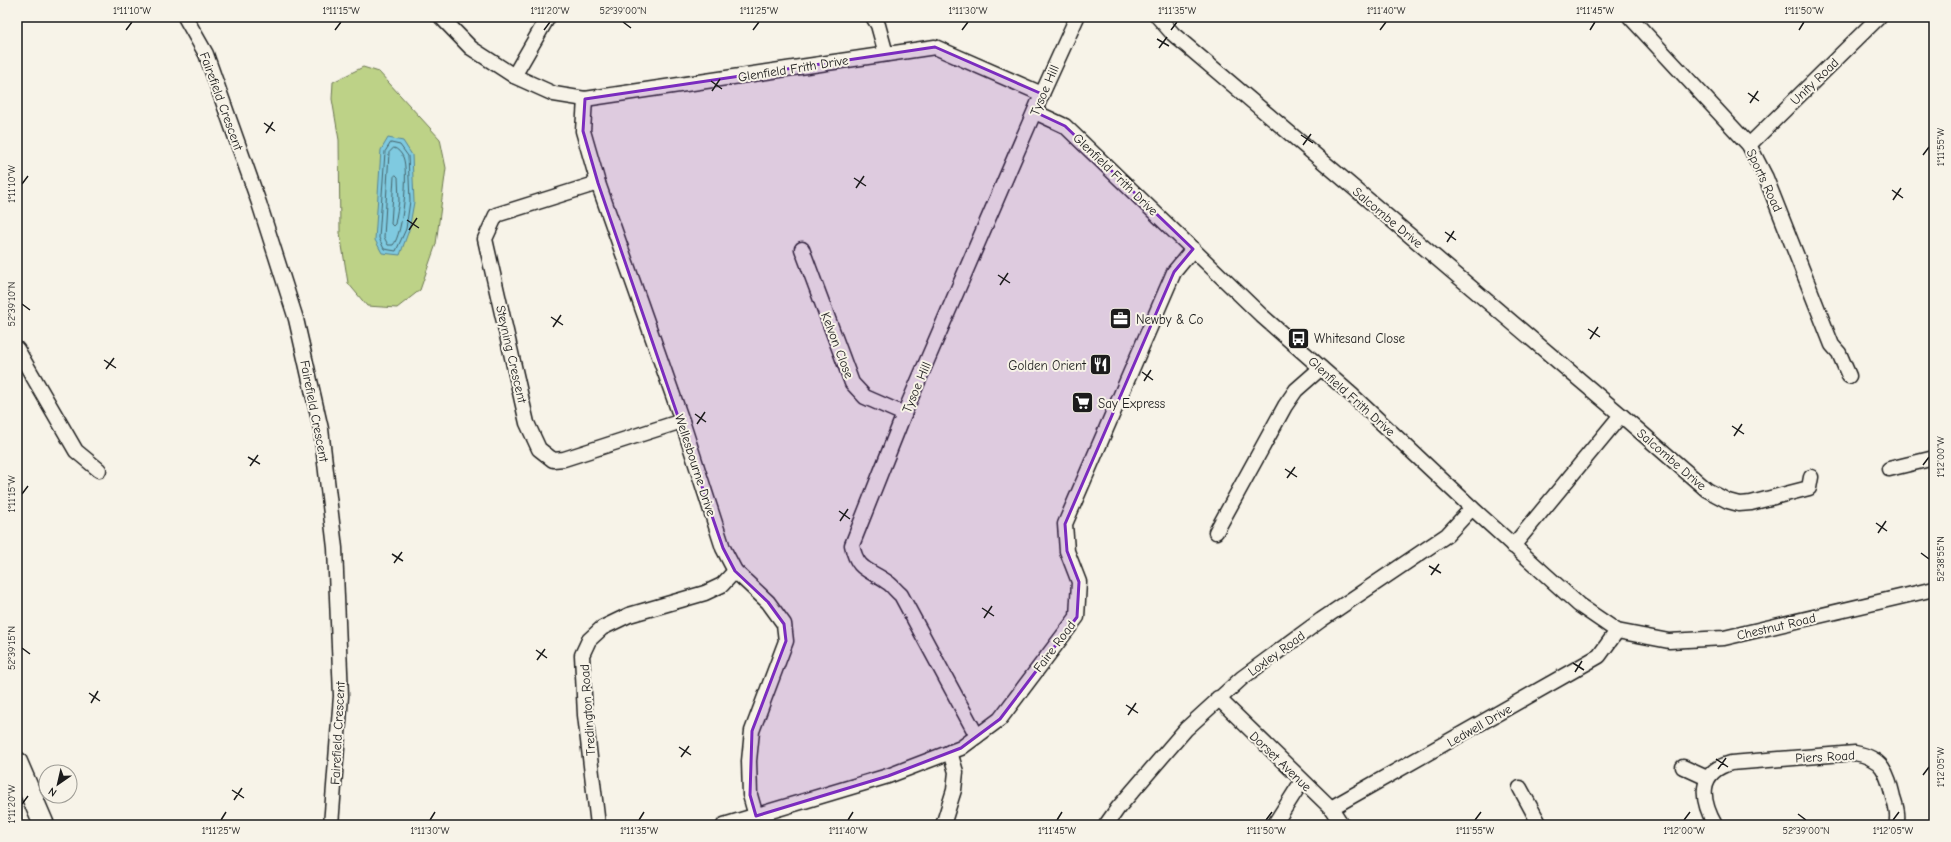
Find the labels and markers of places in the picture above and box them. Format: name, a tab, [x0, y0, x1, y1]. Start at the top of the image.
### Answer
office icon: Newby & Co	[1108, 306, 1134, 332]
place label: Newby & Co	[1136, 312, 1204, 327]
bus stop icon: Whitesand Close	[1286, 325, 1312, 351]
place label: Whitesand Close	[1314, 331, 1406, 346]
restaurant icon: Golden Orient	[1088, 352, 1114, 378]
place label: Golden Orient	[1008, 358, 1087, 373]
supermarket icon: Say Express	[1069, 390, 1095, 416]
place label: Say Express	[1098, 396, 1165, 411]

